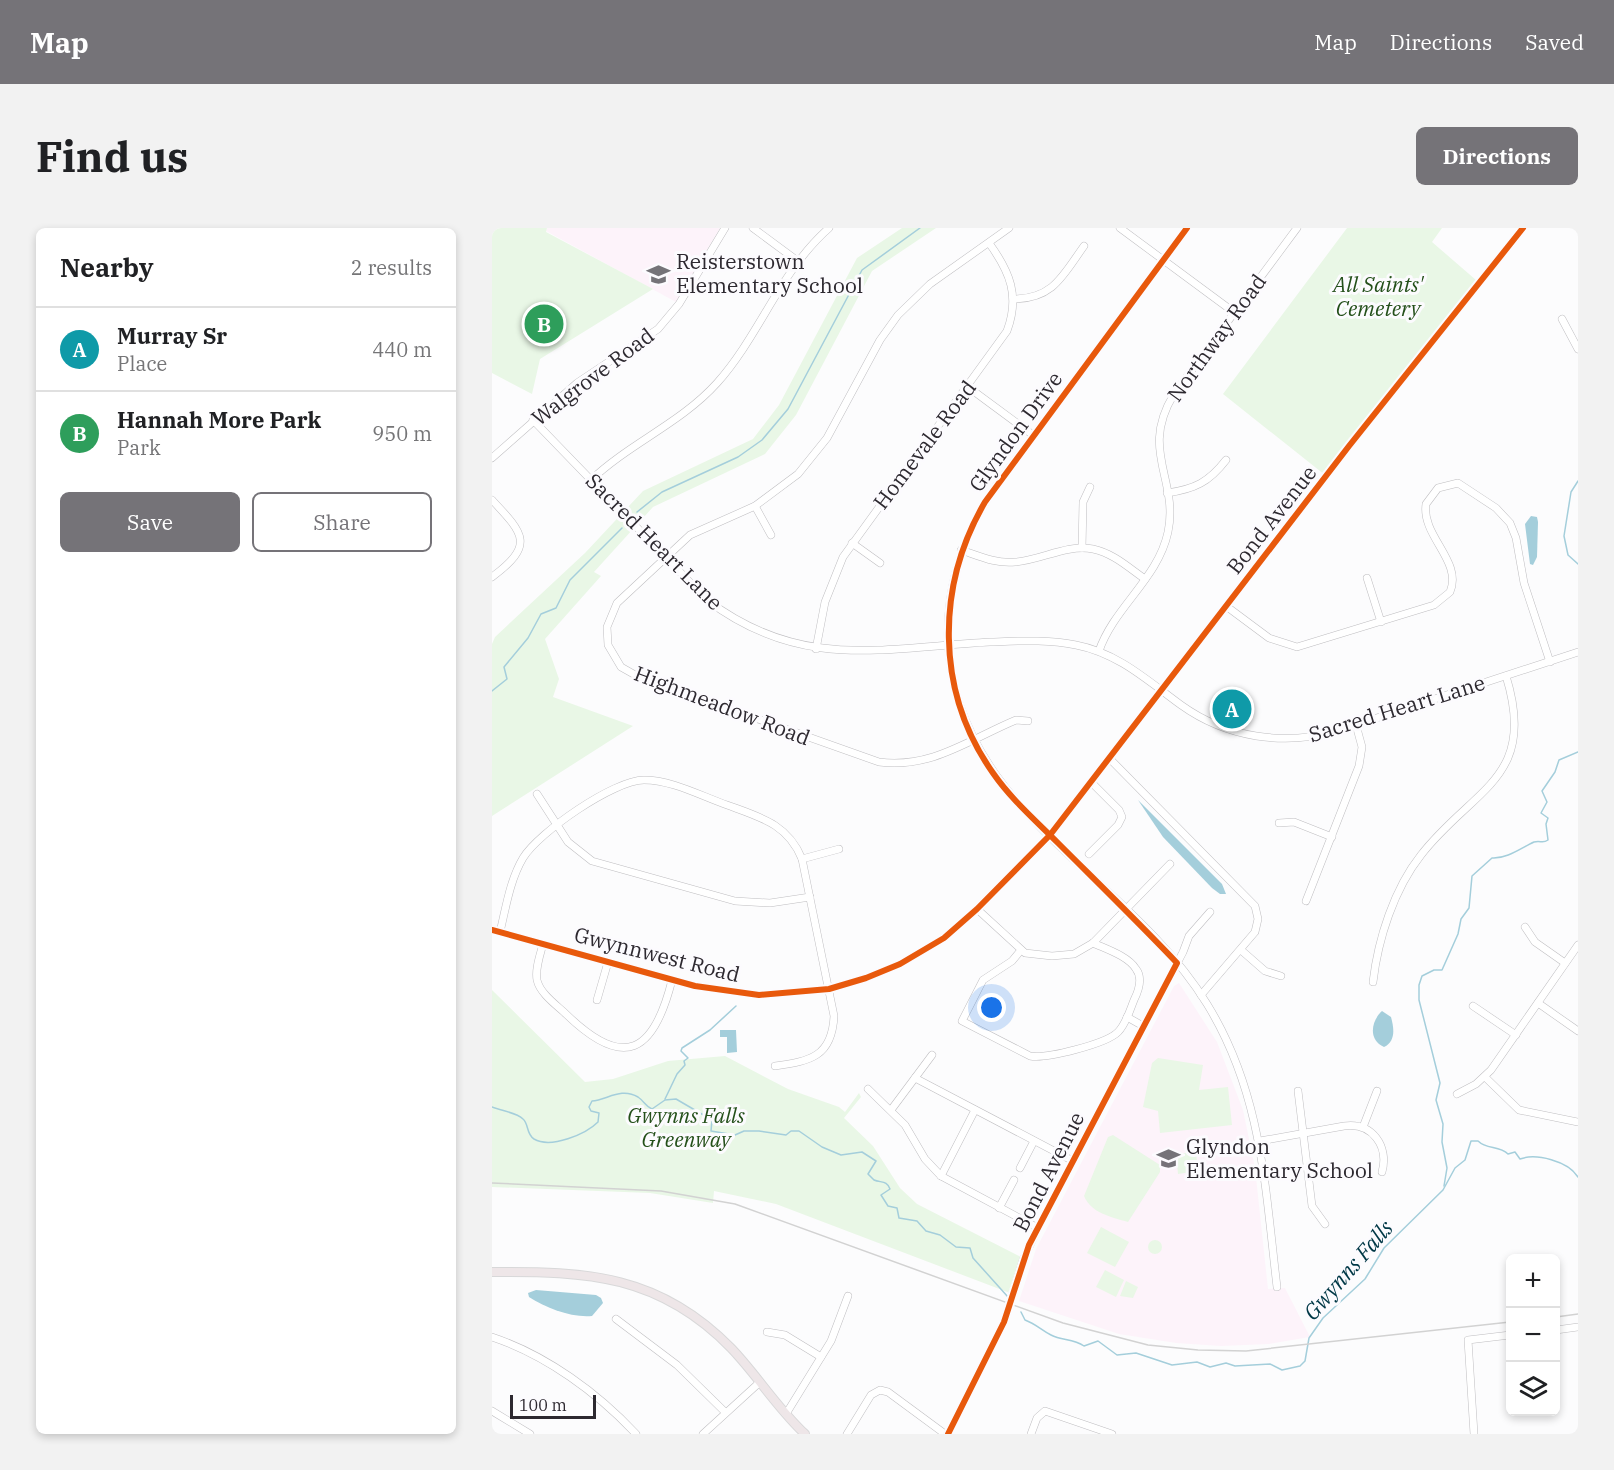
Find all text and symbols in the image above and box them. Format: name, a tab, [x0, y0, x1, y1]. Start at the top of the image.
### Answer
text: Map	[30, 24, 89, 61]
text: Map	[1314, 28, 1357, 56]
text: Directions	[1390, 28, 1492, 56]
text: Saved	[1525, 28, 1584, 56]
button: Directions	[1416, 127, 1578, 185]
text: Find us	[36, 129, 188, 184]
place label: Reisterstown Elementary School	[676, 247, 863, 299]
text: Nearby	[60, 250, 154, 284]
text: 2 results	[351, 254, 432, 281]
school or university icon: Reisterstown Elementary School	[645, 261, 671, 287]
street label: Northway Road	[1160, 268, 1272, 407]
park label: All Saints' Cemetery	[1331, 270, 1424, 322]
pin: B	[524, 302, 564, 346]
text: Murray Sr	[117, 321, 227, 350]
street label: Walgrove Road	[526, 321, 659, 431]
text: A	[73, 336, 86, 363]
text: 440 m	[372, 336, 432, 363]
text: Place	[117, 350, 167, 377]
street label: Glyndon Drive	[962, 366, 1068, 497]
street label: Homevale Road	[867, 374, 982, 515]
text: Hannah More Park	[117, 405, 321, 434]
text: B	[72, 420, 87, 447]
text: 950 m	[372, 420, 432, 447]
text: Park	[117, 434, 161, 461]
street label: Bond Avenue	[1220, 459, 1323, 580]
street label: Sacred Heart Lane	[580, 467, 729, 616]
button: Save	[60, 492, 240, 552]
button: Share	[252, 492, 432, 552]
street label: Highmeadow Road	[630, 659, 815, 752]
street label: Sacred Heart Lane	[1305, 668, 1488, 748]
pin: A	[1212, 686, 1252, 732]
street label: Gwynnwest Road	[572, 920, 743, 988]
your location	[977, 993, 1006, 1022]
park label: Gwynns Falls Greenway	[627, 1101, 745, 1153]
street label: Bond Avenue	[1006, 1107, 1090, 1236]
place label: Glyndon Elementary School	[1186, 1132, 1373, 1184]
school or university icon: Glyndon Elementary School	[1155, 1146, 1181, 1172]
water label: Gwynns Falls	[1296, 1213, 1400, 1326]
map controls	[1506, 1254, 1560, 1416]
button: +	[1506, 1254, 1560, 1308]
button: −	[1506, 1308, 1560, 1362]
button: layers	[1506, 1362, 1560, 1416]
scale bar	[510, 1392, 596, 1420]
text: 100 m	[519, 1395, 567, 1415]

